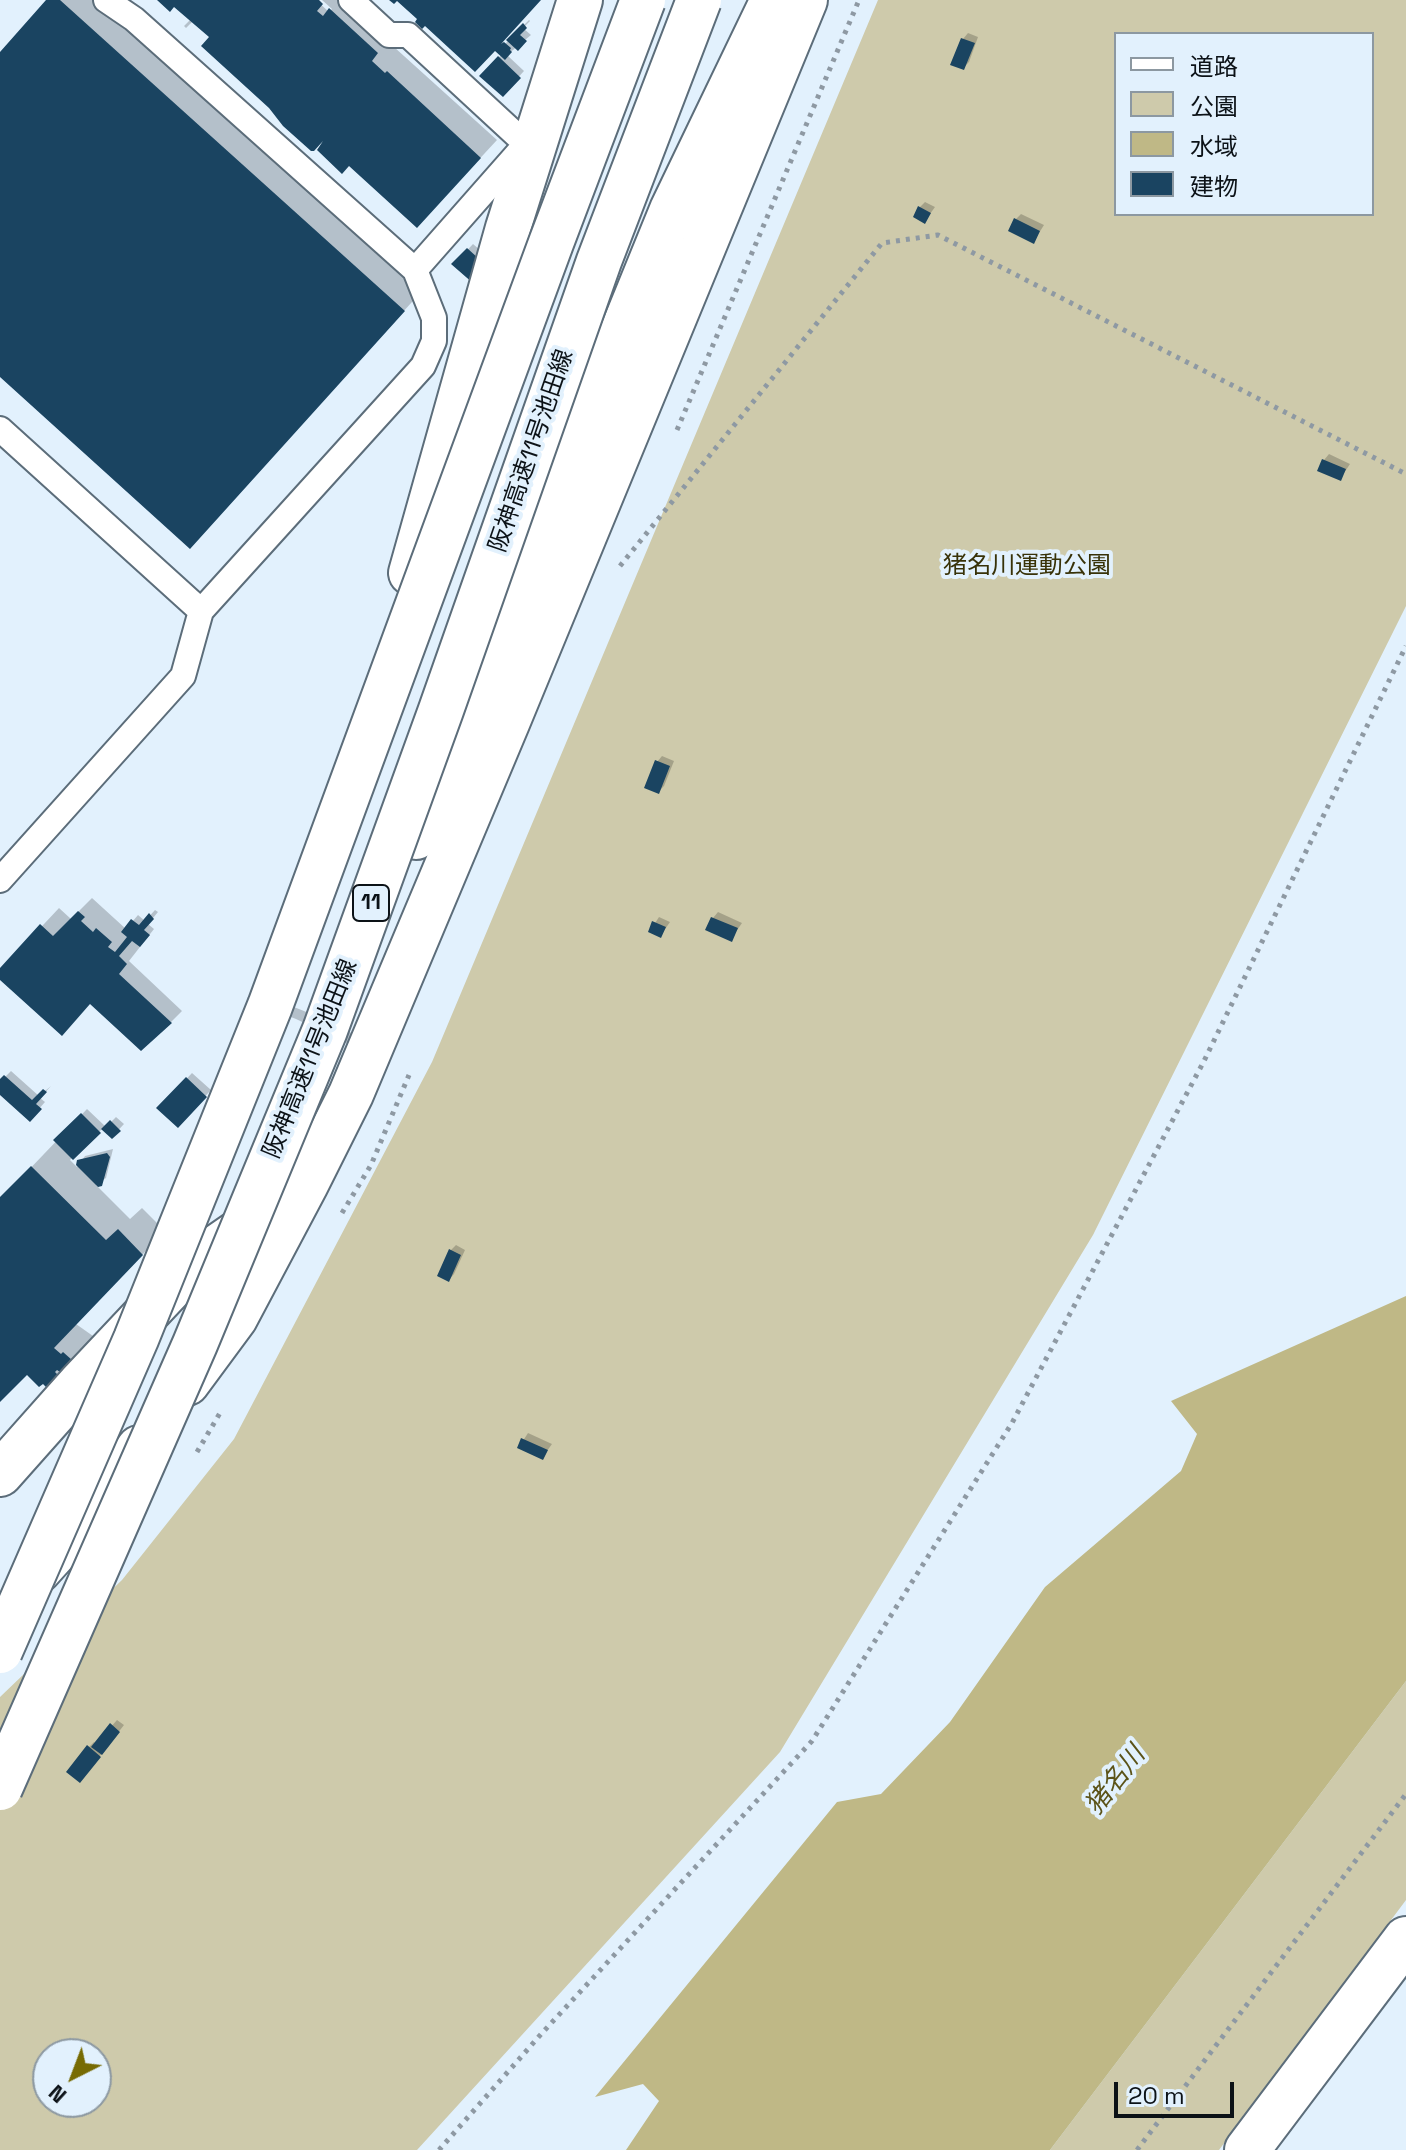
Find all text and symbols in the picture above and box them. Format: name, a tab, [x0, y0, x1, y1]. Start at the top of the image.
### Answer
legend	[1114, 32, 1374, 216]
text: 道路	[1190, 51, 1238, 82]
text: 公園	[1190, 91, 1238, 122]
text: 水域	[1190, 131, 1238, 162]
text: 建物	[1190, 171, 1238, 202]
street label: 阪神高速11号池田線	[484, 346, 580, 556]
park label: 猪名川運動公園	[943, 552, 1111, 580]
road number: 11	[353, 885, 389, 921]
street label: 阪神高速11号池田線	[258, 955, 364, 1163]
water label: 猪名川	[1080, 1741, 1152, 1821]
north arrow	[32, 2038, 112, 2118]
scale bar	[1118, 2066, 1238, 2116]
text: N	[42, 2079, 72, 2110]
text: 20 m	[1128, 2080, 1185, 2111]

